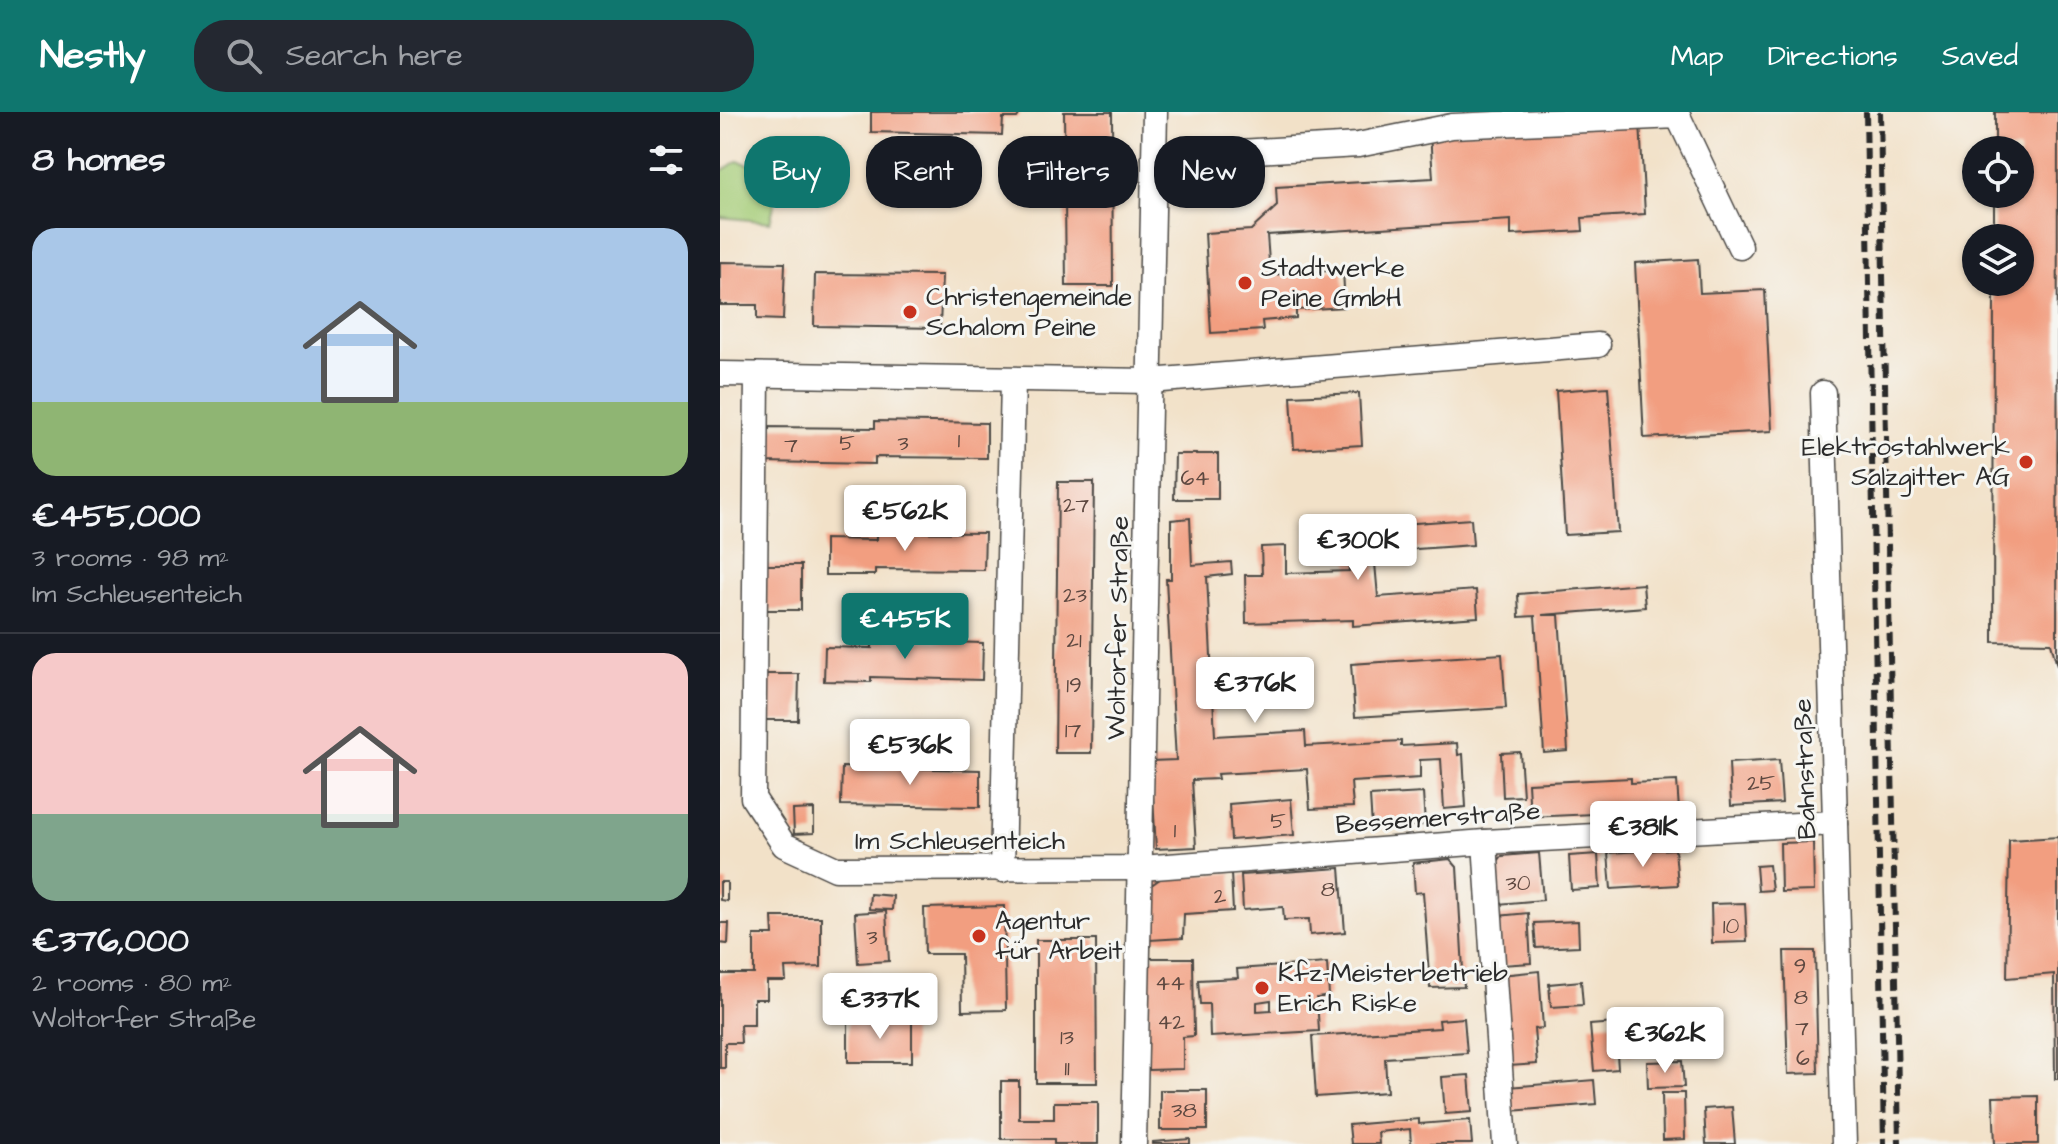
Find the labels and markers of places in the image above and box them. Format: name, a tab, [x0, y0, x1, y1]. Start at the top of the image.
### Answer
place label: Stadtwerke Peine GmbH	[1261, 250, 1405, 316]
marker: Stadtwerke Peine GmbH	[1236, 274, 1254, 292]
place label: Christengemeinde Schalom Peine	[926, 279, 1132, 345]
marker: Christengemeinde Schalom Peine	[901, 303, 919, 321]
place label: Elektrostahlwerk Salzgitter AG	[1802, 429, 2010, 497]
marker: Elektrostahlwerk Salzgitter AG	[2017, 453, 2035, 471]
pin: €562K	[849, 485, 961, 553]
pin: €300K	[1302, 514, 1414, 582]
pin: €455K	[849, 593, 961, 661]
pin: €376K	[1199, 657, 1311, 725]
pin: €536K	[854, 719, 966, 787]
pin: €381K	[1587, 801, 1699, 869]
place label: Agentur für Arbeit	[995, 903, 1123, 969]
marker: Agentur für Arbeit	[970, 927, 988, 945]
place label: Kfz-Meisterbetrieb Erich Riske	[1278, 955, 1508, 1021]
pin: €337K	[824, 973, 936, 1041]
marker: Kfz-Meisterbetrieb Erich Riske	[1253, 979, 1271, 997]
pin: €362K	[1609, 1007, 1721, 1075]

